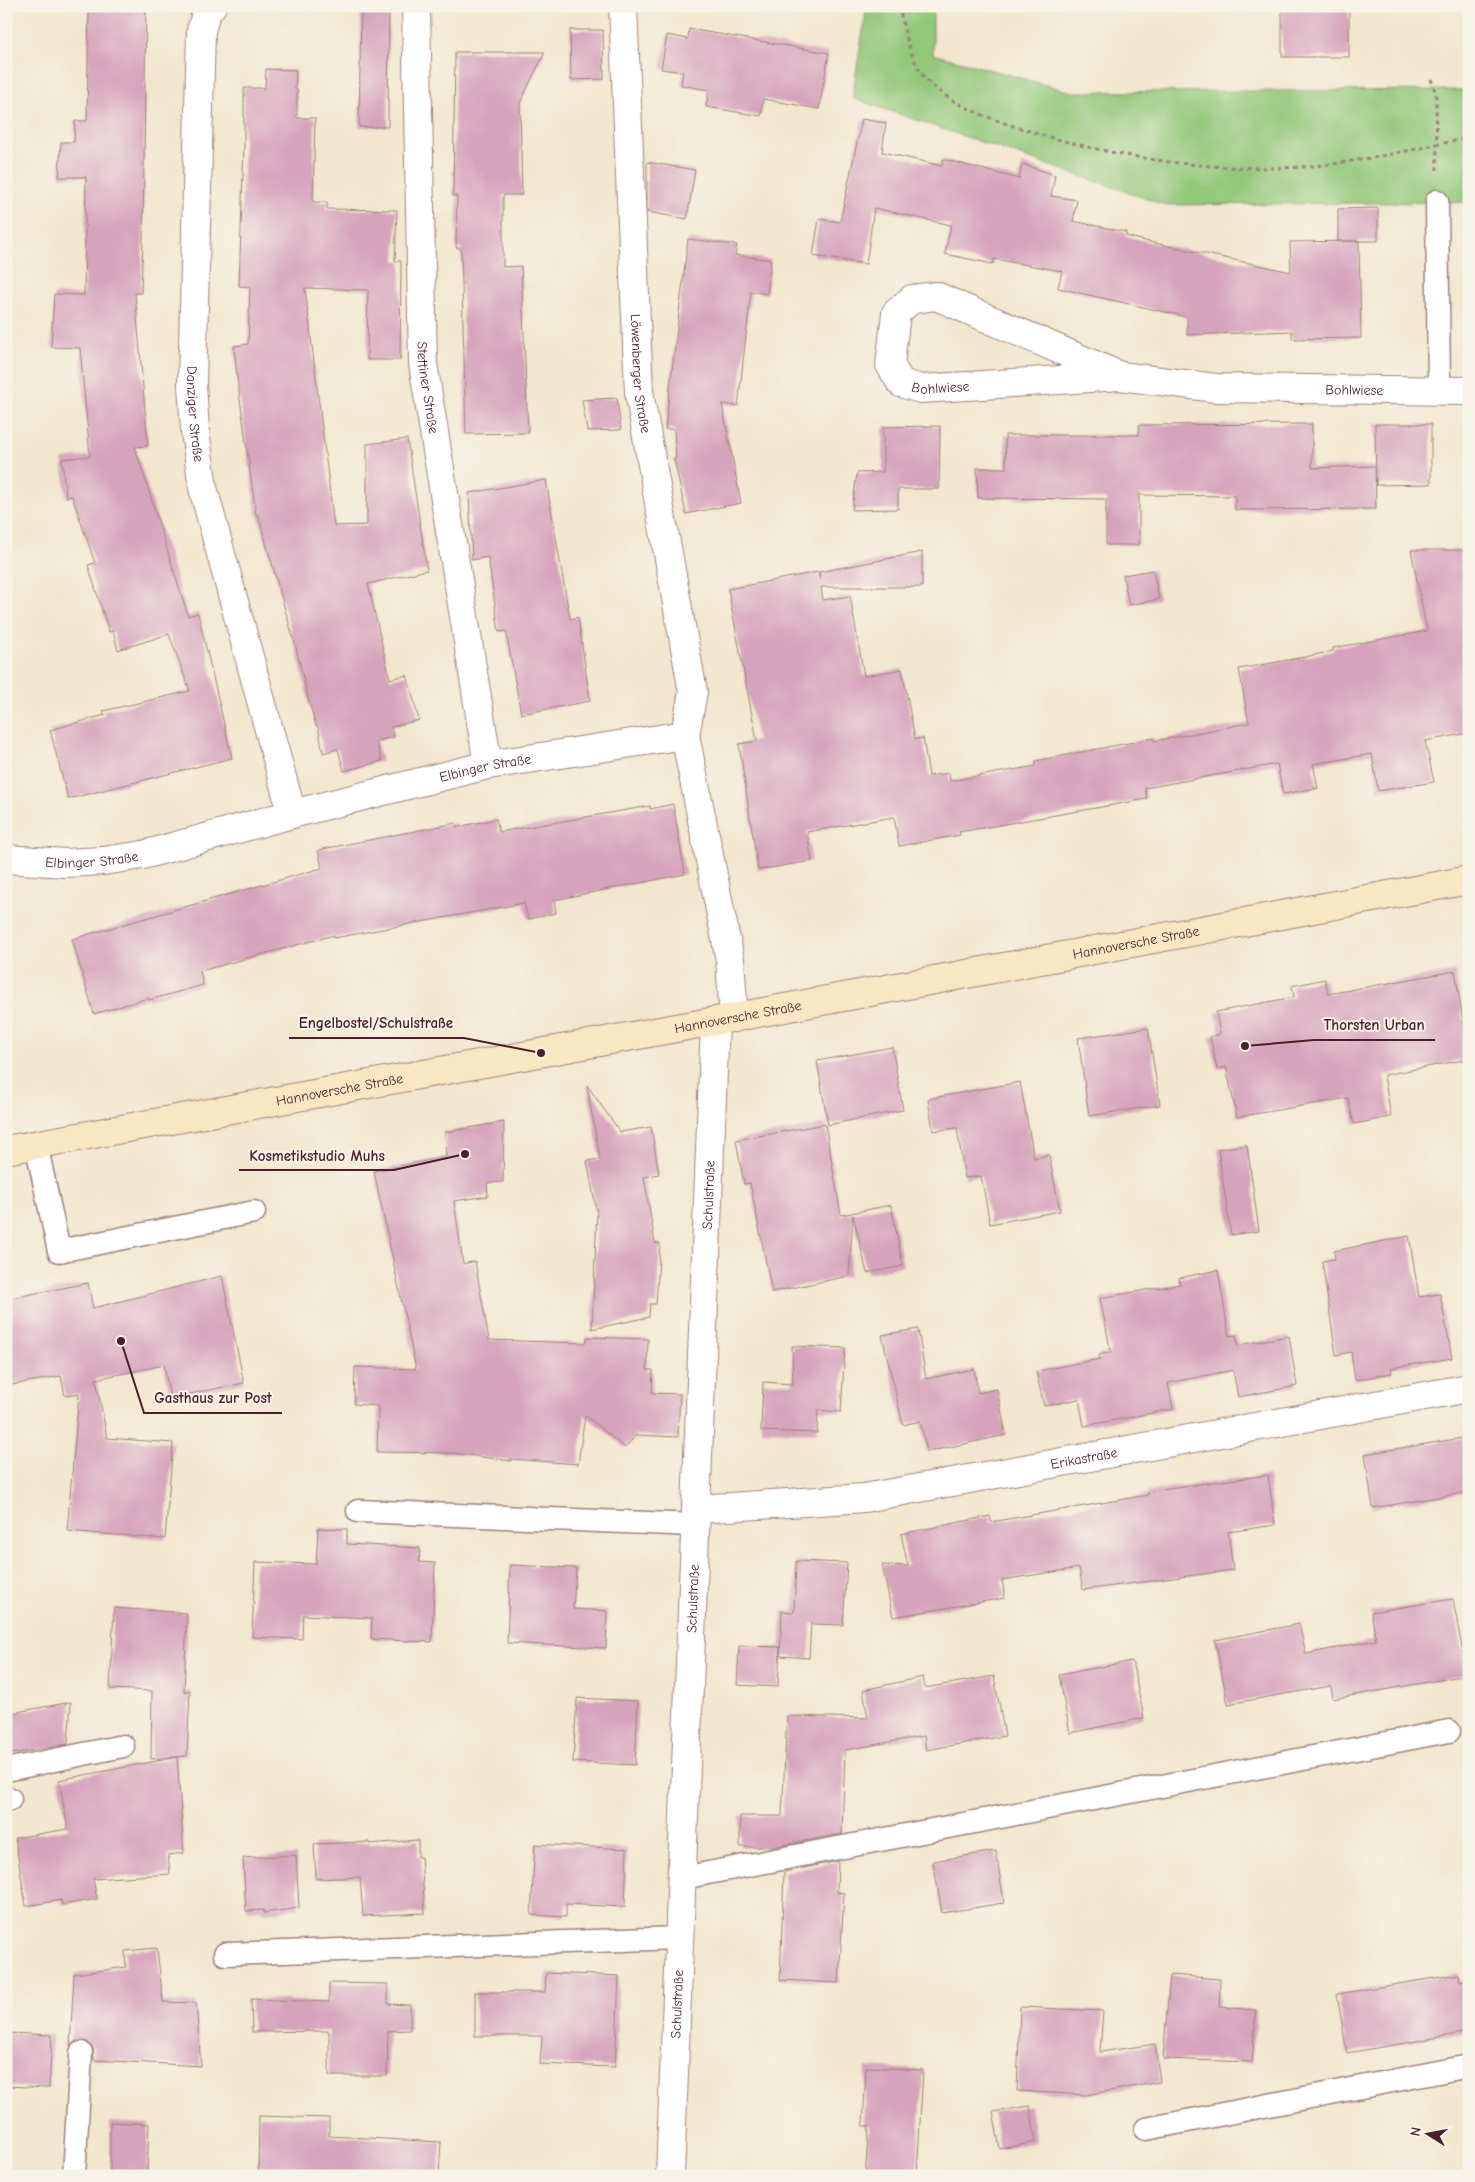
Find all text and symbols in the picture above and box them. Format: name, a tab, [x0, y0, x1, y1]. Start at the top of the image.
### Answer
street label: Löwenberger Straße	[627, 313, 655, 434]
street label: Stettiner Straße	[414, 341, 443, 435]
street label: Danziger Straße	[183, 366, 208, 463]
street label: Bohlwiese	[910, 377, 970, 398]
street label: Bohlwiese	[1325, 381, 1384, 398]
street label: Elbinger Straße	[438, 750, 532, 785]
street label: Elbinger Straße	[45, 847, 139, 872]
street label: Hannoversche Straße	[1071, 922, 1201, 962]
street label: Hannoversche Straße	[673, 997, 803, 1037]
callout: Engelbostel/Schulstraße	[289, 1008, 464, 1038]
callout: Thorsten Urban	[1314, 1010, 1435, 1040]
text: Engelbostel/Schulstraße	[299, 1014, 453, 1032]
text: Thorsten Urban	[1323, 1016, 1425, 1034]
street label: Hannoversche Straße	[275, 1069, 404, 1109]
callout: Kosmetikstudio Muhs	[239, 1140, 394, 1170]
text: Kosmetikstudio Muhs	[249, 1147, 385, 1165]
street label: Schulstraße	[698, 1160, 718, 1230]
callout: Gasthaus zur Post	[144, 1383, 282, 1413]
text: Gasthaus zur Post	[154, 1389, 273, 1407]
street label: Erikastraße	[1049, 1444, 1119, 1472]
street label: Schulstraße	[683, 1564, 702, 1633]
street label: Schulstraße	[667, 1969, 687, 2039]
north arrow	[1402, 2110, 1452, 2160]
text: N	[1407, 2126, 1425, 2138]

